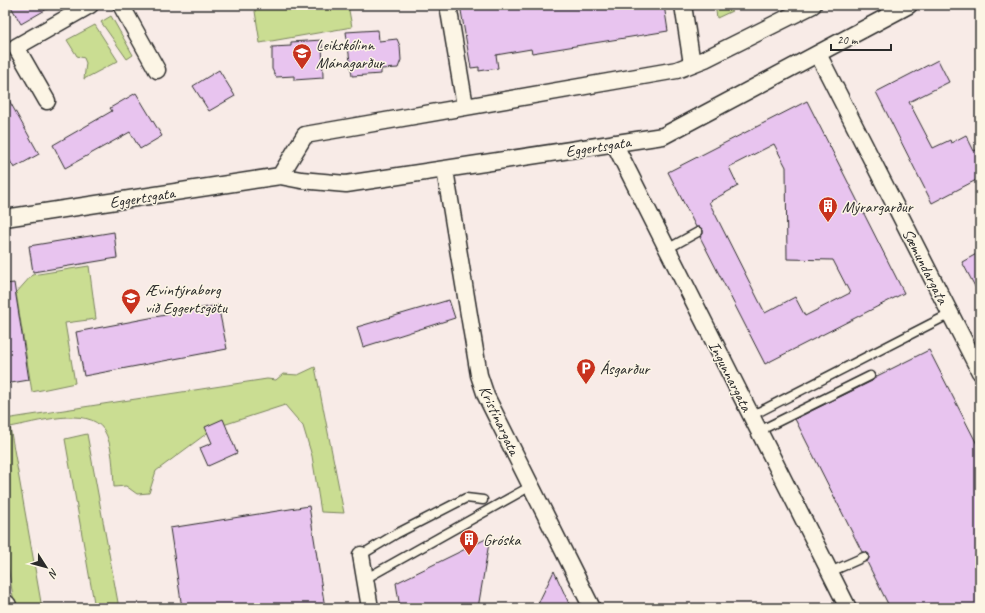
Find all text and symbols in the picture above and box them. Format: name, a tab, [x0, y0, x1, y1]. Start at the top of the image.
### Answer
scale bar	[831, 26, 891, 52]
text: 20 m	[837, 32, 859, 48]
place label: Leikskólinn Mánagarður	[316, 35, 386, 73]
school or university icon: Leikskólinn Mánagarður	[291, 42, 313, 70]
street label: Eggertsgata	[564, 132, 633, 162]
street label: Eggertsgata	[108, 183, 177, 213]
building icon: Mýrargarður	[817, 195, 839, 223]
place label: Mýrargarður	[842, 197, 915, 217]
street label: Sæmundargata	[898, 225, 953, 308]
place label: Ævintýraborg við Eggertsgötu	[145, 280, 228, 318]
school or university icon: Ævintýraborg við Eggertsgötu	[120, 287, 142, 315]
street label: Ingunnargata	[704, 338, 757, 416]
parking icon: Ásgarður	[575, 357, 597, 385]
place label: Ásgarður	[600, 359, 651, 379]
street label: Kristínargata	[474, 382, 524, 460]
building icon: Gróska	[458, 528, 480, 556]
place label: Gróska	[483, 530, 521, 550]
north arrow	[26, 547, 66, 587]
text: N	[45, 566, 62, 582]

